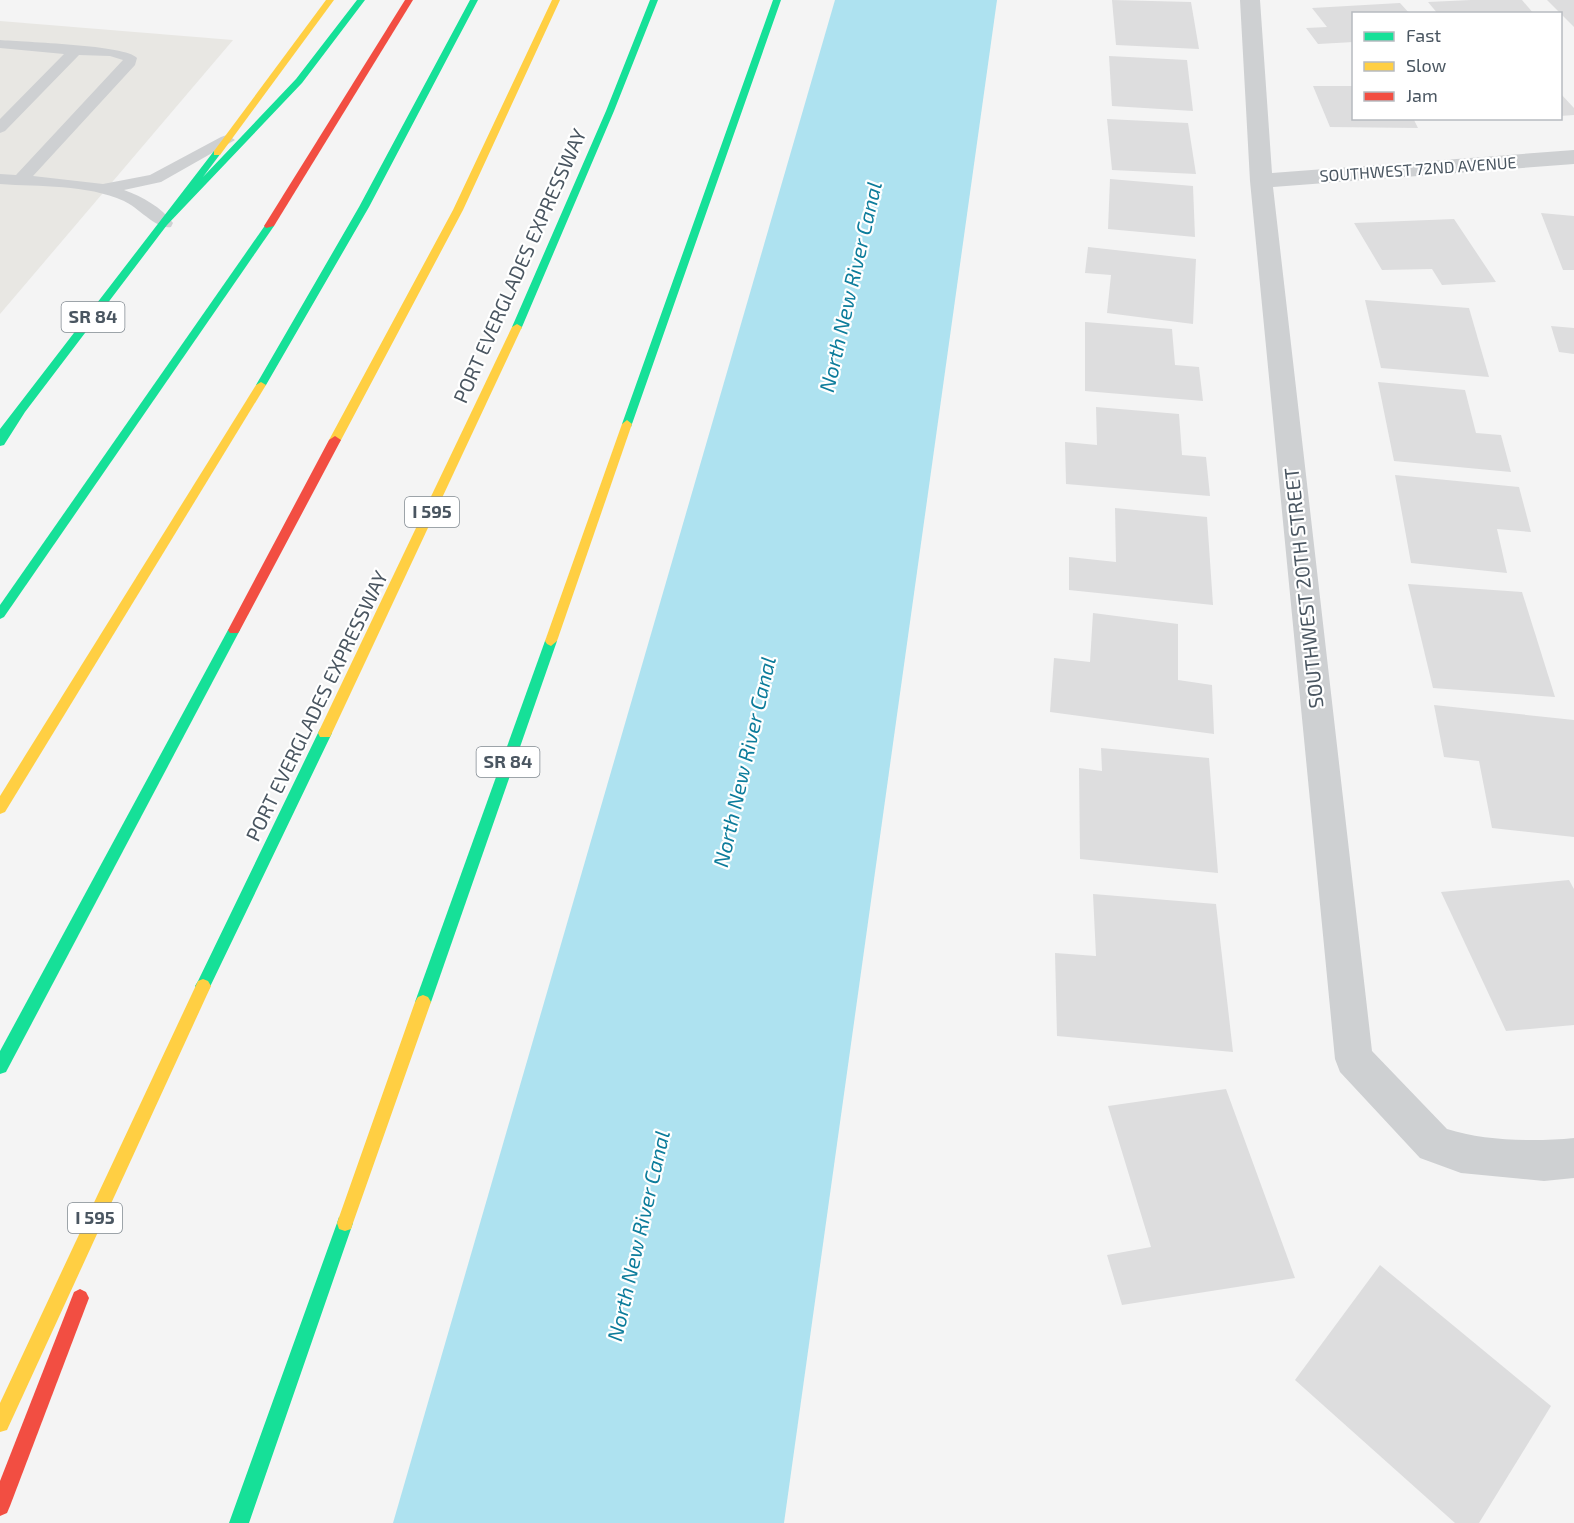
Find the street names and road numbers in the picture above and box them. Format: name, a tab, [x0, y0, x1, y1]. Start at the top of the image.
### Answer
street label: PORT EVERGLADES EXPRESSWAY	[448, 124, 591, 406]
street label: SOUTHWEST 72ND AVENUE	[1319, 152, 1517, 185]
road number: SR 84	[62, 302, 124, 332]
street label: SOUTHWEST 20TH STREET	[1278, 466, 1328, 710]
road number: I 595	[405, 497, 459, 527]
street label: PORT EVERGLADES EXPRESSWAY	[240, 566, 392, 845]
road number: SR 84	[476, 747, 540, 777]
road number: I 595	[68, 1203, 122, 1233]

